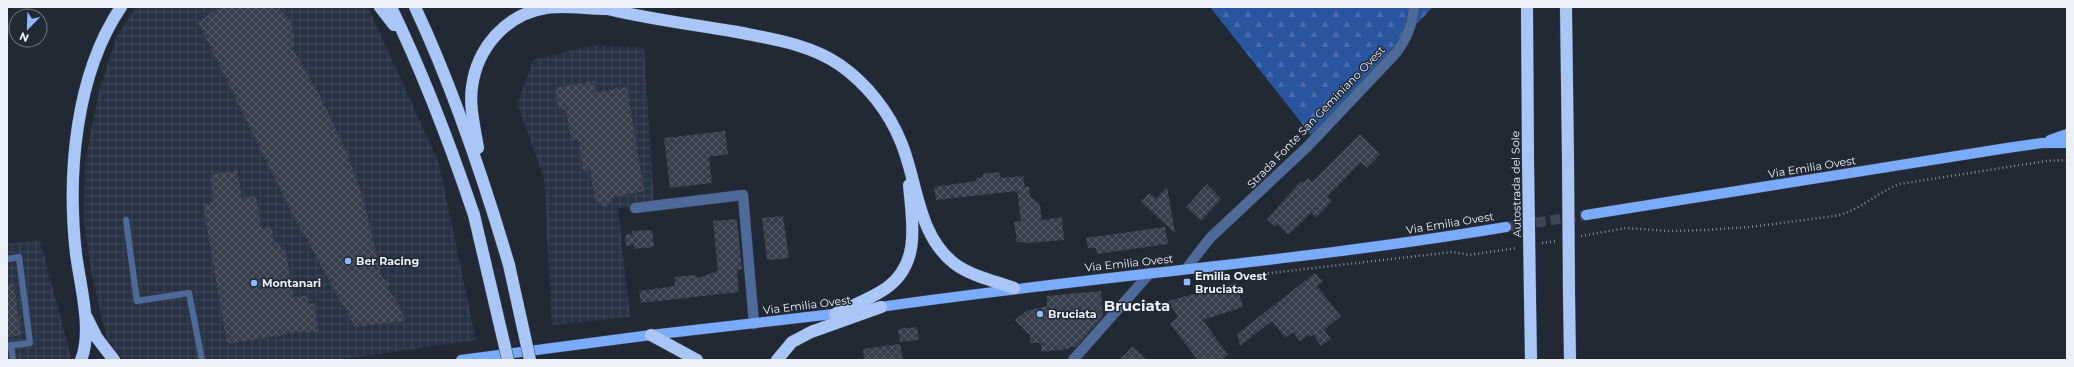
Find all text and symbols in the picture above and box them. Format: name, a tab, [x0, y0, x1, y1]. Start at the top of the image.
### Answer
north arrow	[8, 8, 48, 48]
text: N	[17, 29, 31, 45]
street label: Strada Fonte San Geminiano Ovest	[1244, 43, 1388, 191]
street label: Autostrada del Sole	[1508, 130, 1524, 237]
street label: Via Emilia Ovest	[1767, 153, 1857, 181]
street label: Via Emilia Ovest	[1405, 209, 1495, 237]
street label: Via Emilia Ovest	[1084, 251, 1174, 275]
place label: Ber Racing	[356, 254, 419, 268]
marker: Ber Racing	[343, 256, 353, 266]
place label: Emilia Ovest Bruciata	[1195, 269, 1267, 296]
place label: Montanari	[262, 276, 321, 290]
marker: Emilia Ovest Bruciata	[1182, 277, 1192, 287]
marker: Montanari	[249, 278, 259, 288]
street label: Via Emilia Ovest	[762, 293, 852, 317]
district label: Bruciata	[1104, 296, 1170, 315]
place label: Bruciata	[1048, 307, 1097, 321]
marker: Bruciata	[1035, 309, 1045, 319]

